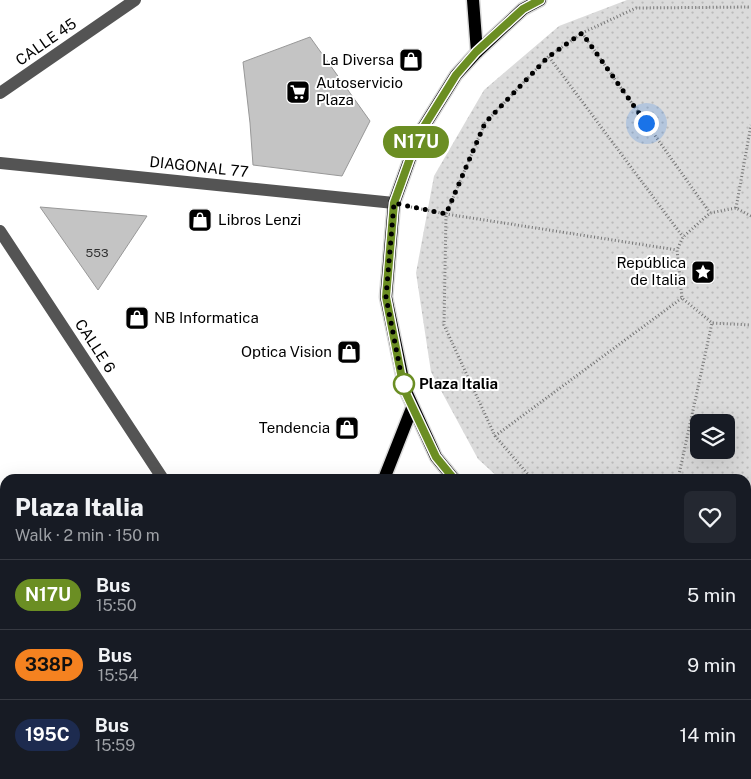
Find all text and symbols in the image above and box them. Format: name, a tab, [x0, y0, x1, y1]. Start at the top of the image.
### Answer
street label: CALLE 45	[12, 15, 79, 69]
shop icon: La Diversa	[398, 47, 424, 73]
place label: La Diversa	[322, 51, 394, 68]
place label: Autoservicio Plaza	[316, 74, 403, 108]
supermarket icon: Autoservicio Plaza	[285, 79, 311, 105]
your location	[634, 111, 659, 136]
line badge: N17U	[381, 126, 451, 158]
text: N17U	[393, 131, 439, 152]
street label: DIAGONAL 77	[149, 153, 249, 180]
shop icon: Libros Lenzi	[187, 207, 213, 233]
place label: Libros Lenzi	[218, 211, 301, 228]
house number: 553	[86, 246, 108, 260]
place label: República de Italia	[616, 254, 686, 288]
place icon: República de Italia	[690, 259, 716, 285]
shop icon: NB Informatica	[124, 305, 150, 331]
place label: NB Informatica	[154, 309, 259, 326]
street label: CALLE 6	[72, 316, 119, 376]
shop icon: Optica Vision	[336, 339, 362, 365]
place label: Optica Vision	[241, 343, 332, 360]
marker: Plaza Italia	[393, 373, 415, 395]
place label: Plaza Italia	[419, 375, 498, 392]
map controls	[690, 414, 735, 459]
button: layers	[690, 414, 735, 459]
shop icon: Tendencia	[334, 415, 360, 441]
place label: Tendencia	[259, 419, 330, 436]
button: heart	[684, 491, 736, 543]
text: Plaza Italia	[15, 493, 144, 521]
text: Walk · 2 min · 150 m	[15, 526, 160, 545]
text: Bus	[96, 574, 130, 596]
text: N17U	[25, 584, 71, 605]
text: 5 min	[687, 584, 736, 606]
text: 15:50	[96, 596, 137, 615]
text: Bus	[98, 644, 132, 666]
text: 338P	[25, 654, 73, 675]
text: 9 min	[687, 654, 736, 676]
text: 15:54	[98, 666, 138, 685]
text: Bus	[95, 714, 129, 736]
text: 195C	[25, 724, 70, 745]
text: 14 min	[679, 724, 736, 746]
text: 15:59	[95, 736, 135, 755]

